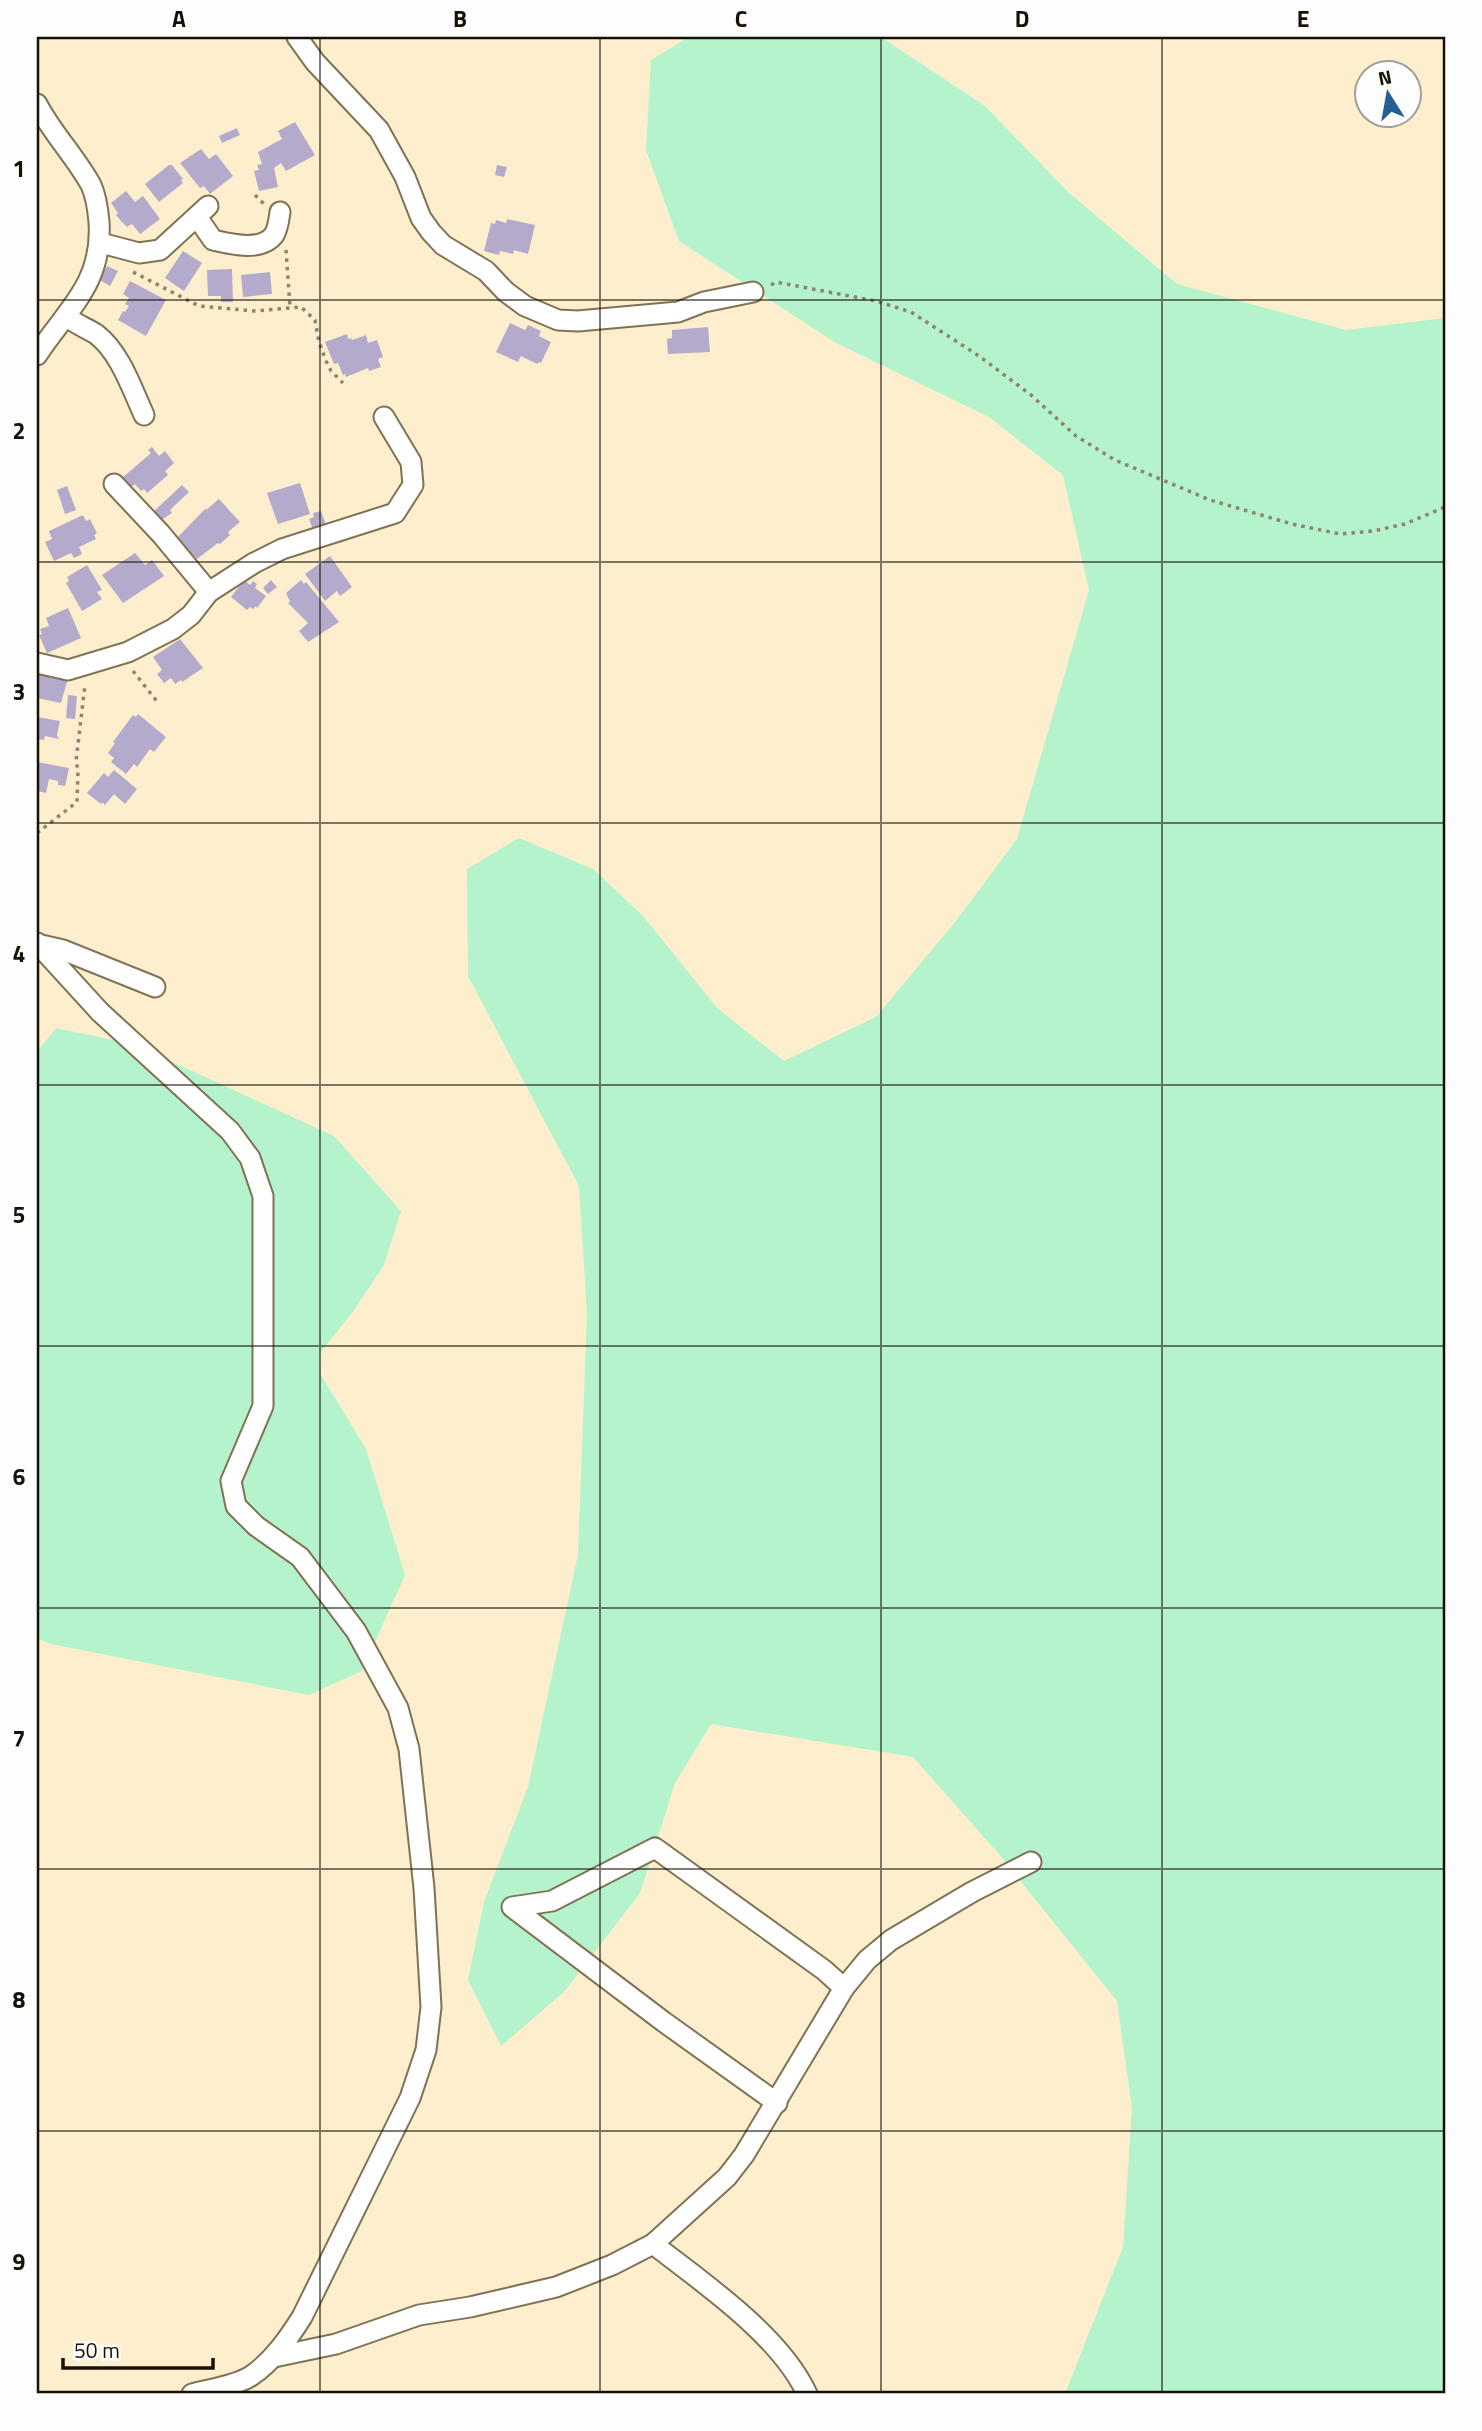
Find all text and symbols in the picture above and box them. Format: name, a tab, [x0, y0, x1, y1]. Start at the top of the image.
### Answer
text: A	[172, 1, 186, 36]
text: B	[453, 1, 467, 36]
text: C	[735, 1, 747, 36]
text: D	[1015, 1, 1029, 36]
text: E	[1297, 1, 1309, 36]
north arrow	[1352, 60, 1422, 130]
text: N	[1375, 61, 1394, 92]
text: 1	[13, 151, 25, 186]
text: 2	[13, 413, 25, 448]
text: 3	[13, 674, 25, 709]
text: 4	[13, 936, 25, 971]
text: 5	[13, 1197, 25, 1232]
text: 6	[13, 1459, 26, 1494]
text: 7	[13, 1721, 25, 1756]
text: 8	[13, 1982, 26, 2017]
text: 9	[13, 2244, 26, 2279]
scale bar	[63, 2326, 214, 2370]
text: 50 m	[74, 2334, 120, 2366]

